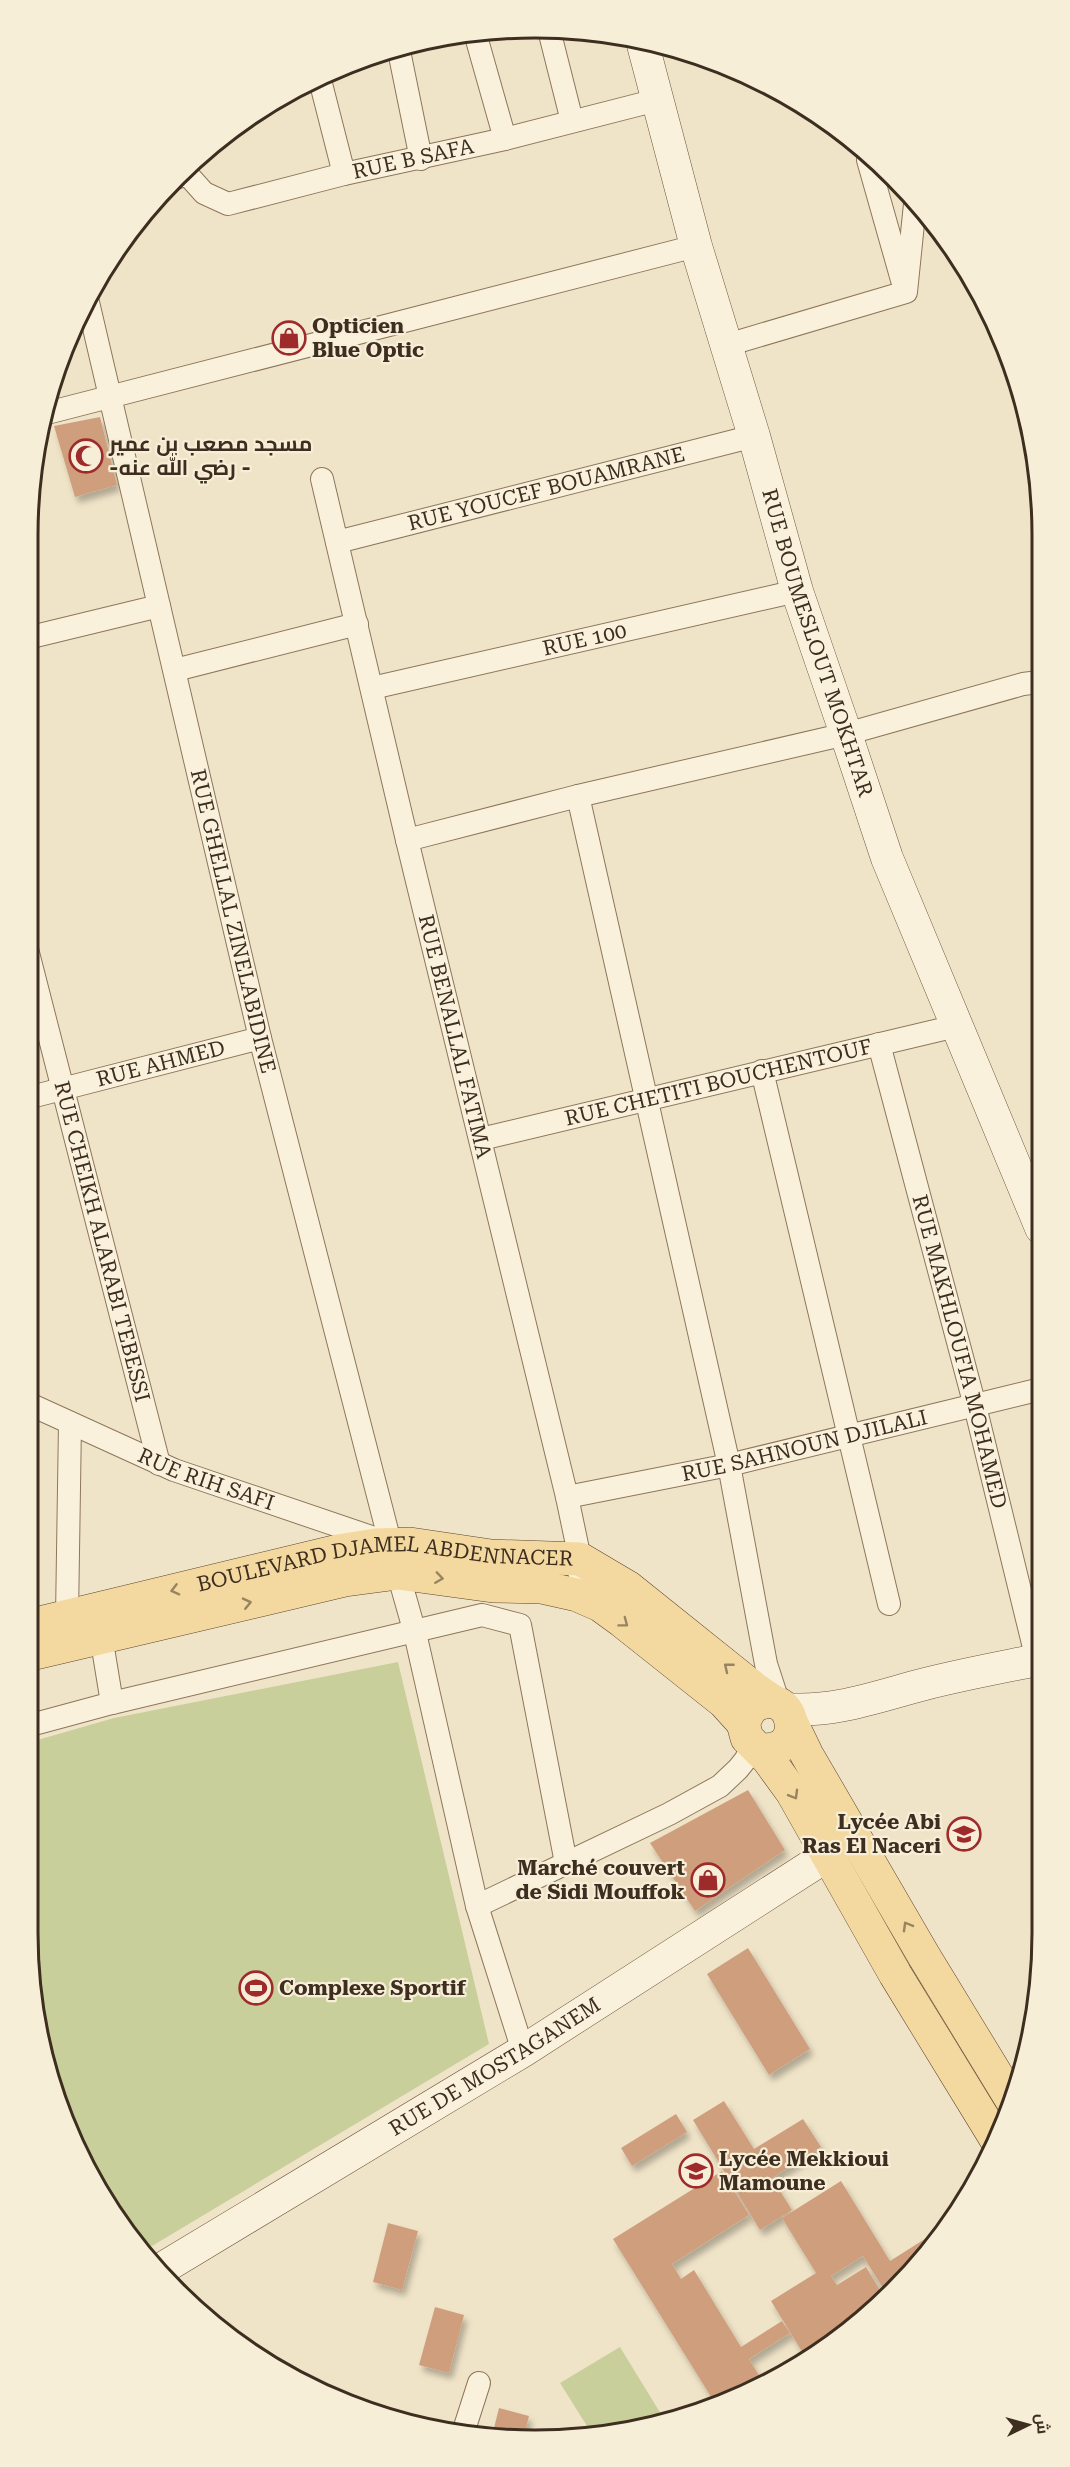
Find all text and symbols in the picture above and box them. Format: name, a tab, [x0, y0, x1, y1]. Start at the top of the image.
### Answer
street label: RUE B SAFA	[350, 134, 476, 184]
place label: Opticien Blue Optic	[312, 314, 424, 362]
shop icon: Opticien Blue Optic	[271, 320, 307, 356]
place label: مسجد مصعب بن عمير -رضي الله عنه -	[108, 432, 312, 484]
mosque icon: مسجد مصعب بن عمير -رضي الله عنه -	[68, 438, 104, 474]
street label: RUE YOUCEF BOUAMRANE	[405, 442, 687, 535]
street label: RUE BOUMESLOUT MOKHTAR	[757, 486, 878, 800]
street label: RUE 100	[540, 618, 629, 661]
street label: RUE GHELLAL ZINELABIDINE	[186, 767, 281, 1076]
street label: RUE BENALLAL FATIMA	[414, 912, 496, 1161]
street label: RUE CHETITI BOUCHENTOUF	[562, 1034, 874, 1131]
street label: RUE AHMED	[94, 1036, 227, 1092]
street label: RUE CHEIKH ALARABI TEBESSI	[49, 1079, 155, 1404]
street label: RUE MAKHLOUFIA MOHAMED	[908, 1192, 1012, 1511]
street label: RUE SAHNOUN DJILALI	[679, 1405, 930, 1486]
street label: RUE RIH SAFI	[134, 1443, 277, 1515]
street label: BOULEVARD DJAMEL ABDENNACER	[195, 1532, 574, 1597]
one-way arrow	[434, 1571, 444, 1583]
one-way arrow	[171, 1583, 181, 1596]
one-way arrow	[242, 1597, 252, 1610]
one-way arrow	[618, 1616, 629, 1627]
one-way arrow	[723, 1663, 734, 1674]
one-way arrow	[787, 1789, 798, 1799]
place label: Lycée Abi Ras El Naceri	[802, 1810, 941, 1858]
school or university icon: Lycée Abi Ras El Naceri	[946, 1816, 982, 1852]
place label: Marché couvert de Sidi Mouffok	[515, 1856, 686, 1904]
shop icon: Marché couvert de Sidi Mouffok	[690, 1862, 726, 1898]
one-way arrow	[902, 1922, 914, 1932]
sports icon: Complexe Sportif	[238, 1970, 274, 2006]
place label: Complexe Sportif	[279, 1976, 467, 2000]
street label: RUE DE MOSTAGANEM	[385, 1993, 605, 2141]
place label: Lycée Mekkioui Mamoune	[719, 2147, 889, 2195]
school or university icon: Lycée Mekkioui Mamoune	[678, 2153, 714, 2189]
north arrow	[998, 2395, 1058, 2455]
text: ش	[1032, 2413, 1053, 2435]

